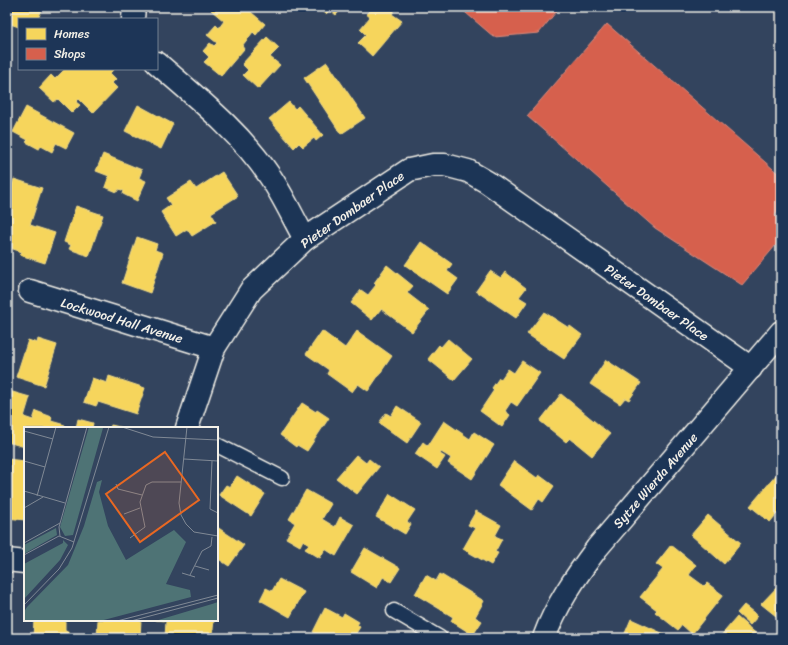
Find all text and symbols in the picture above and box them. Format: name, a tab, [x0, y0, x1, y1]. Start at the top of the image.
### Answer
legend	[18, 18, 158, 70]
text: Homes	[54, 23, 90, 45]
text: Shops	[54, 43, 85, 65]
street label: Pieter Dombaer Place	[295, 165, 410, 254]
street label: Pieter Dombaer Place	[600, 258, 714, 347]
street label: Lockwood Hall Avenue	[58, 291, 186, 350]
inset map	[24, 427, 218, 621]
street label: Sytze Wierda Avenue	[607, 427, 704, 533]

